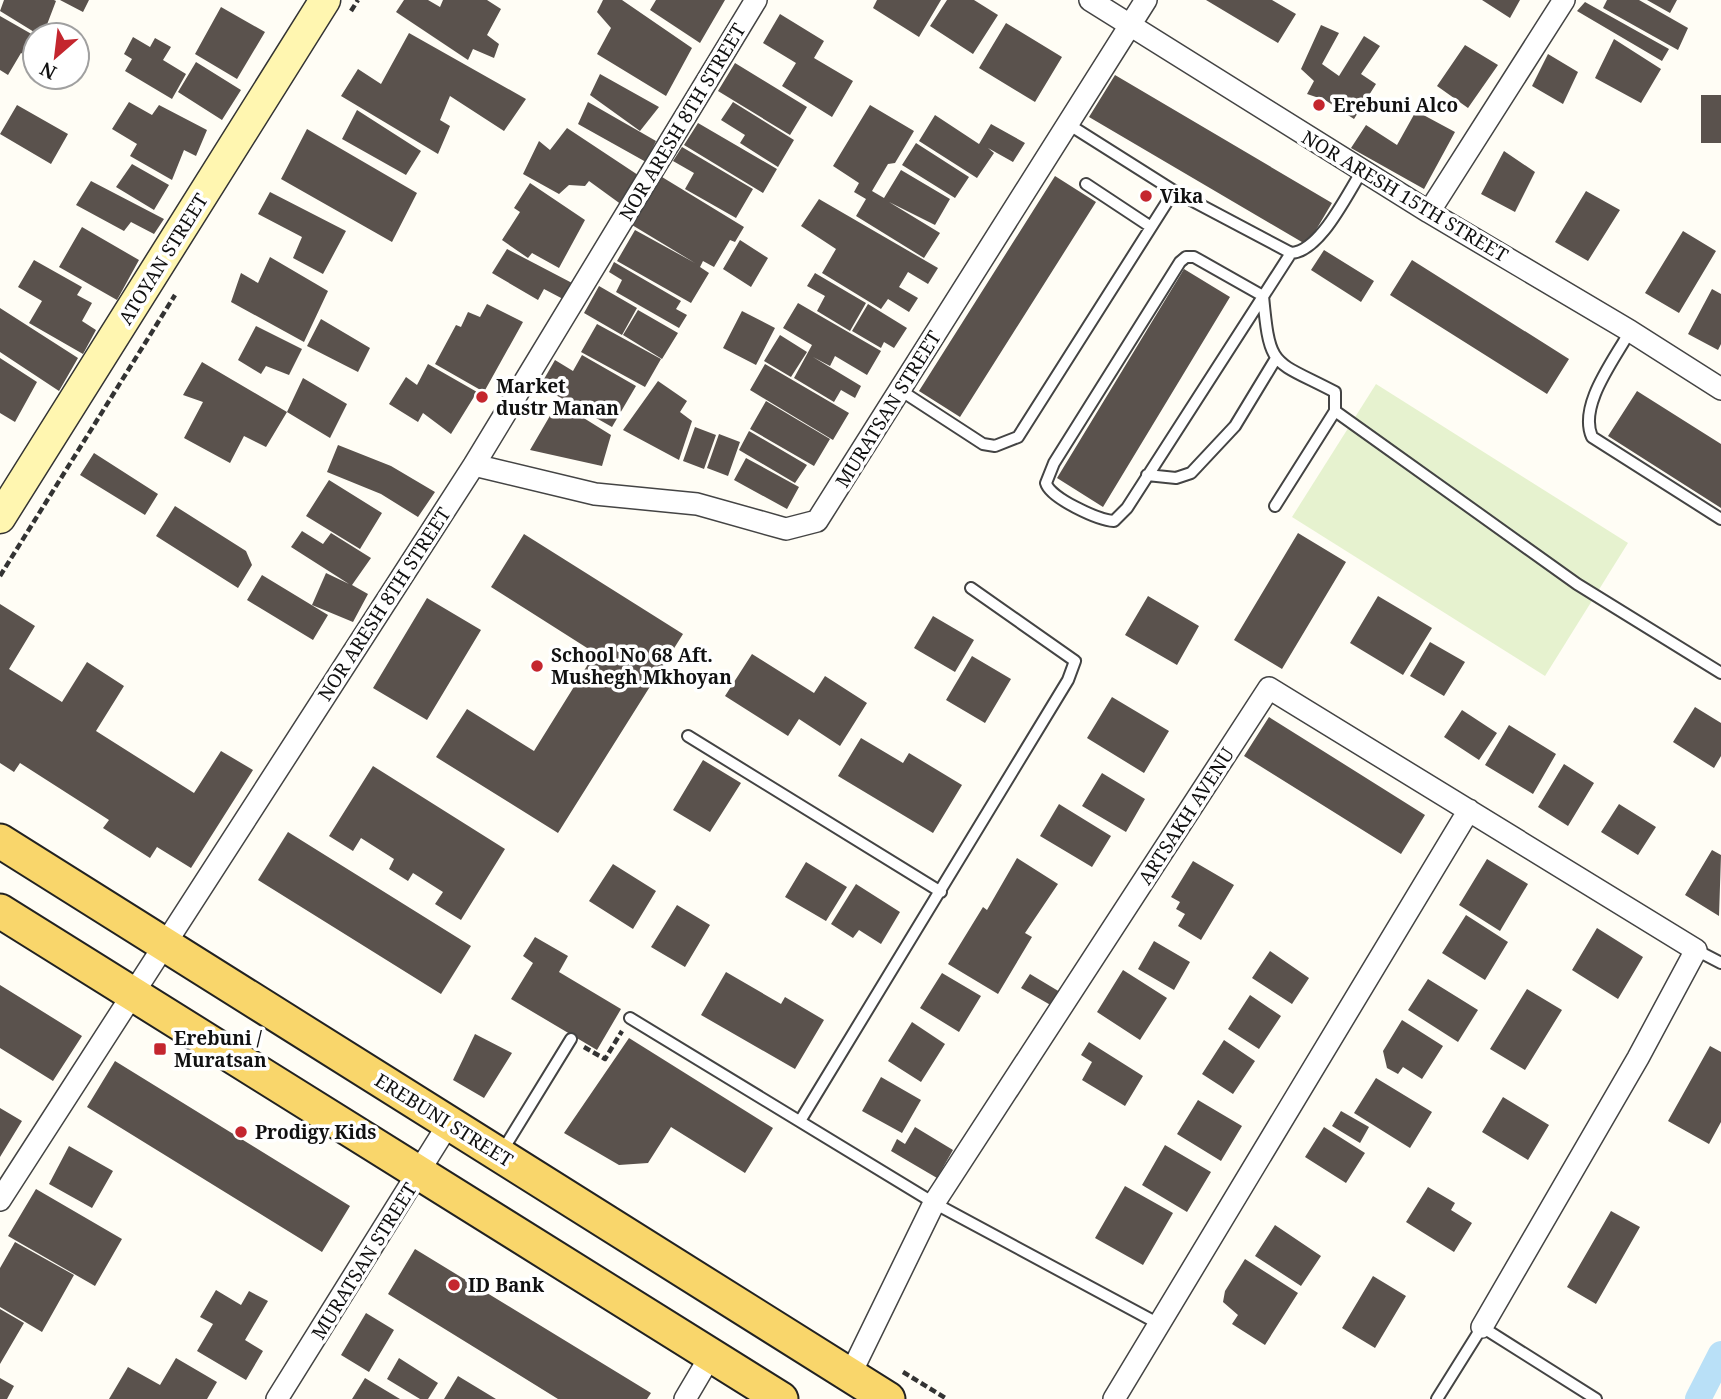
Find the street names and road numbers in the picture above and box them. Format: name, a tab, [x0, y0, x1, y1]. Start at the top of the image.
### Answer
street label: NOR ARESH 8TH STREET	[613, 18, 751, 225]
street label: NOR ARESH 15TH STREET	[1297, 124, 1513, 268]
street label: ATOYAN STREET	[112, 188, 214, 329]
street label: MURATSAN STREET	[829, 325, 947, 492]
street label: NOR ARESH 8TH STREET	[312, 502, 457, 706]
street label: ARTSAKH AVENU	[1132, 742, 1240, 890]
street label: EREBUNI STREET	[370, 1067, 518, 1173]
street label: MURATSAN STREET	[305, 1177, 423, 1344]

